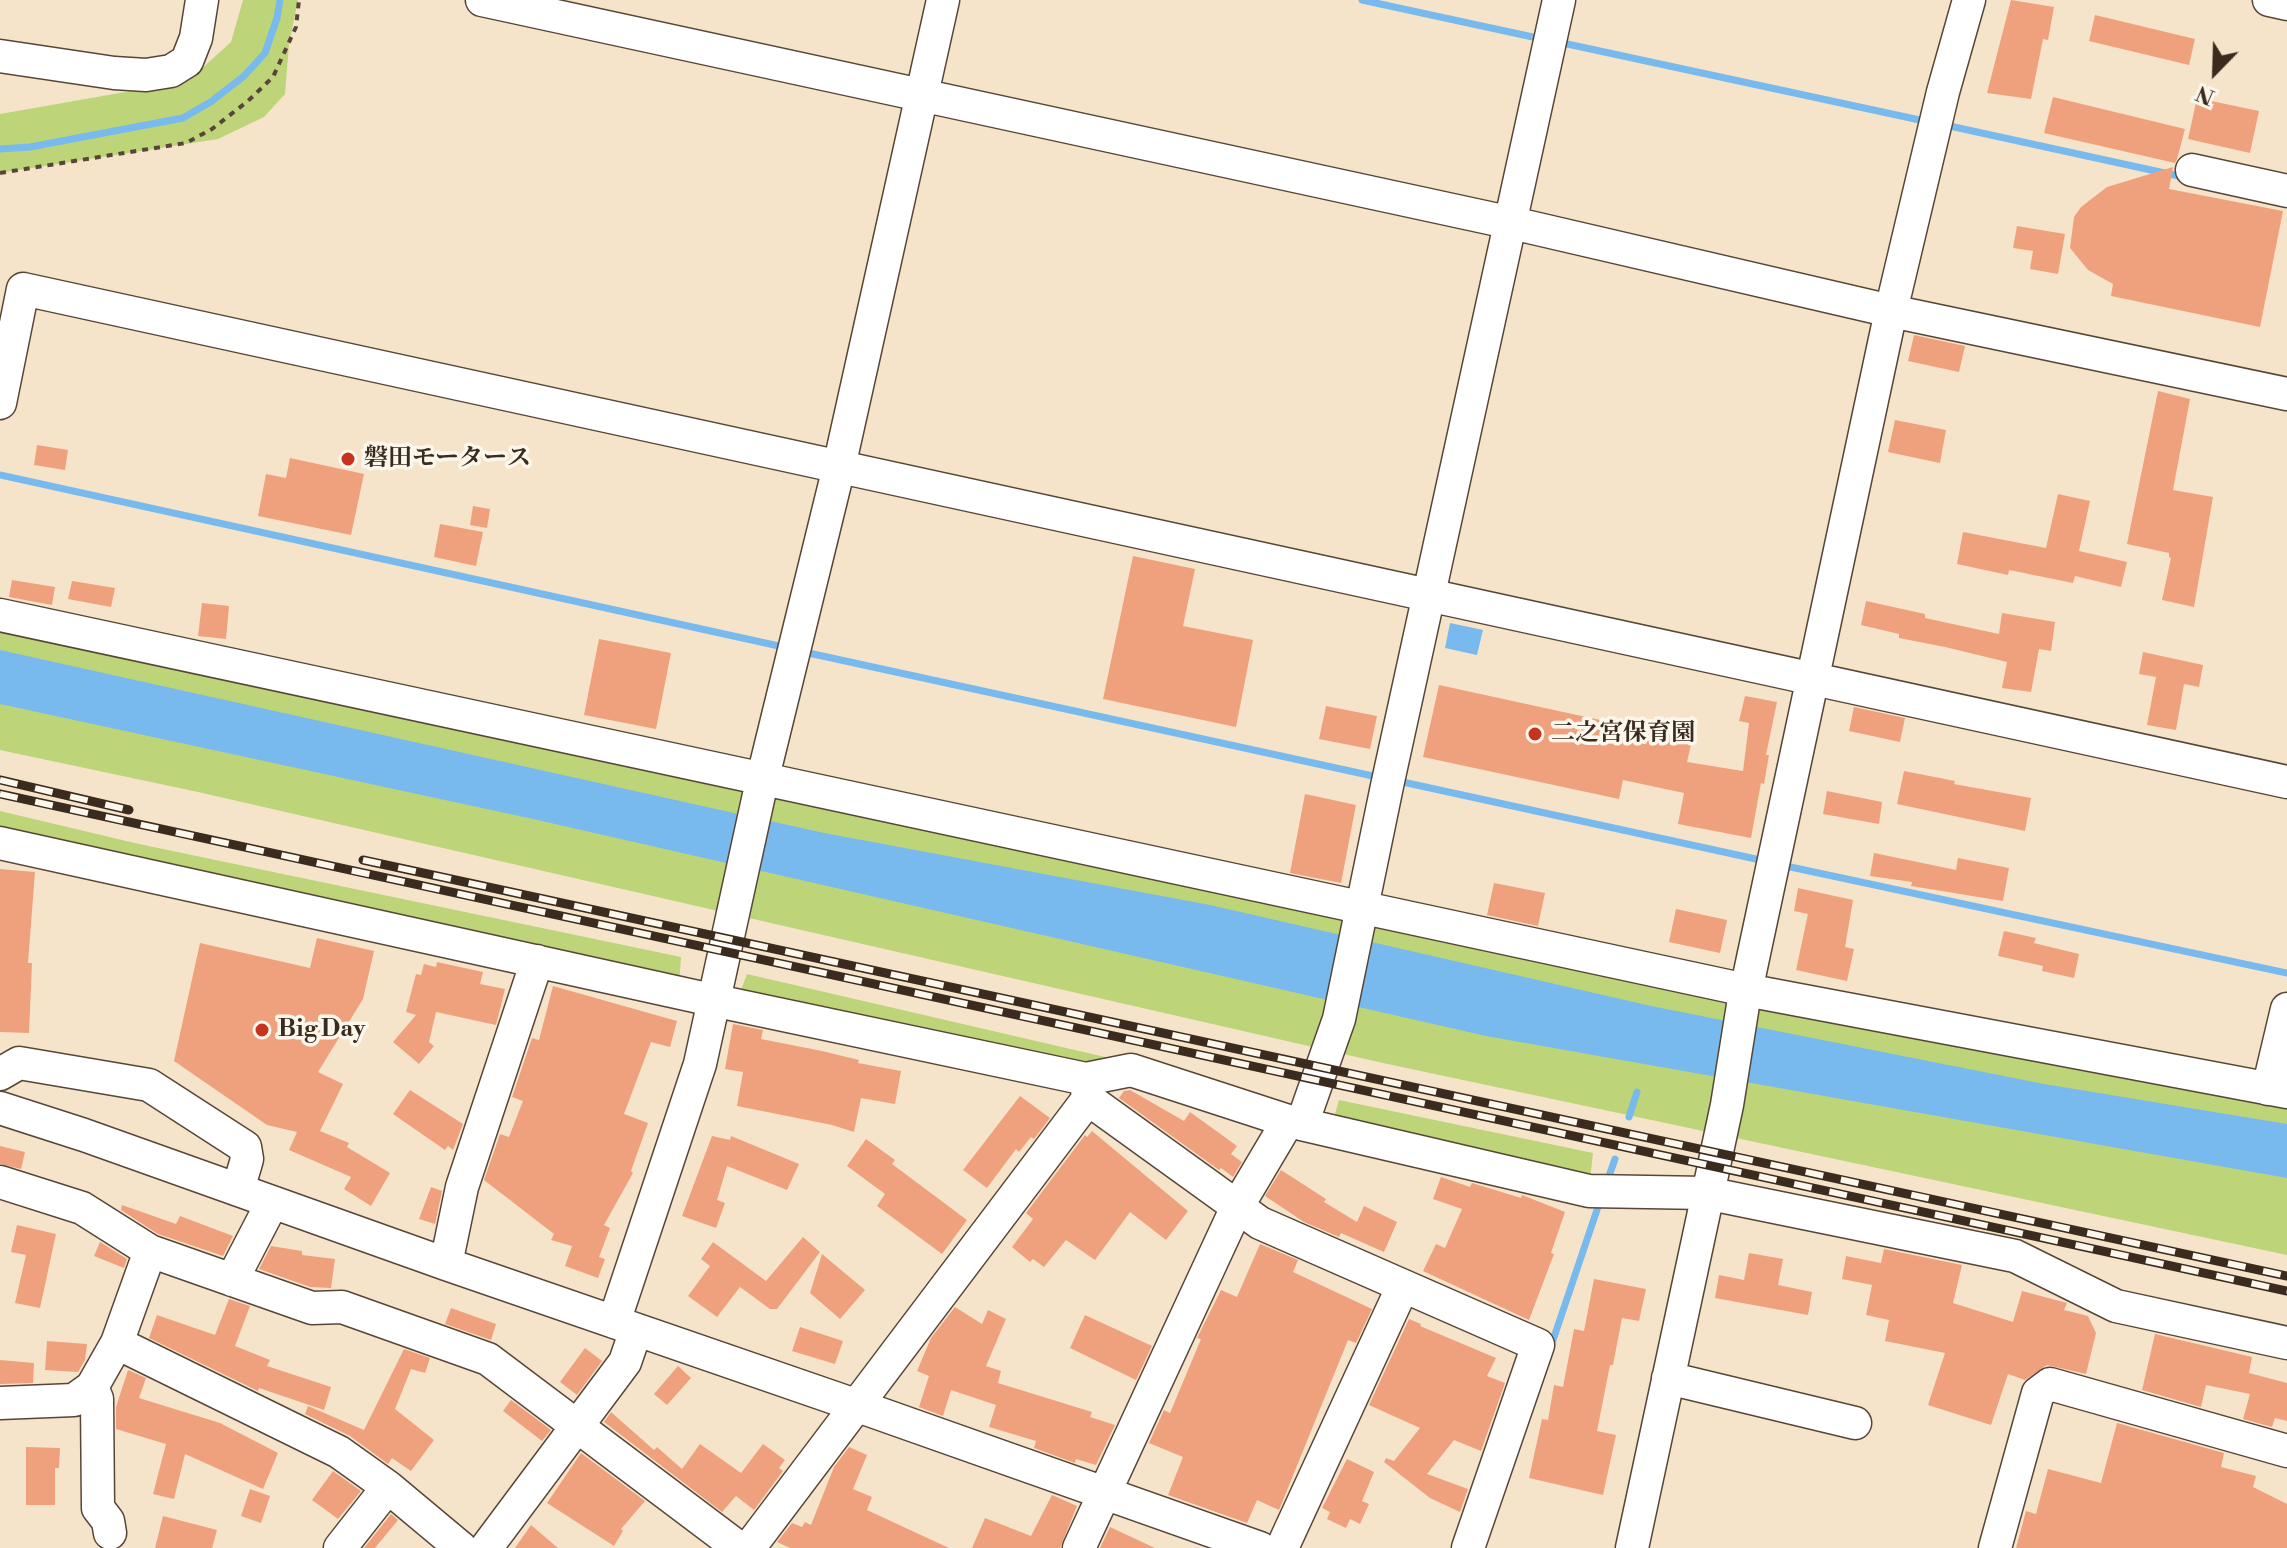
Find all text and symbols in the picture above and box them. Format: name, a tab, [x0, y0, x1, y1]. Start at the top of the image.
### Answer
north arrow	[2175, 32, 2255, 112]
text: N	[2192, 79, 2219, 110]
place label: 磐田モータース	[364, 445, 531, 473]
marker: 磐田モータース	[339, 450, 357, 468]
place label: 二之宮保育園	[1551, 720, 1695, 748]
marker: 二之宮保育園	[1526, 725, 1544, 743]
place label: Big Day	[278, 1016, 365, 1044]
marker: Big Day	[253, 1021, 271, 1039]

